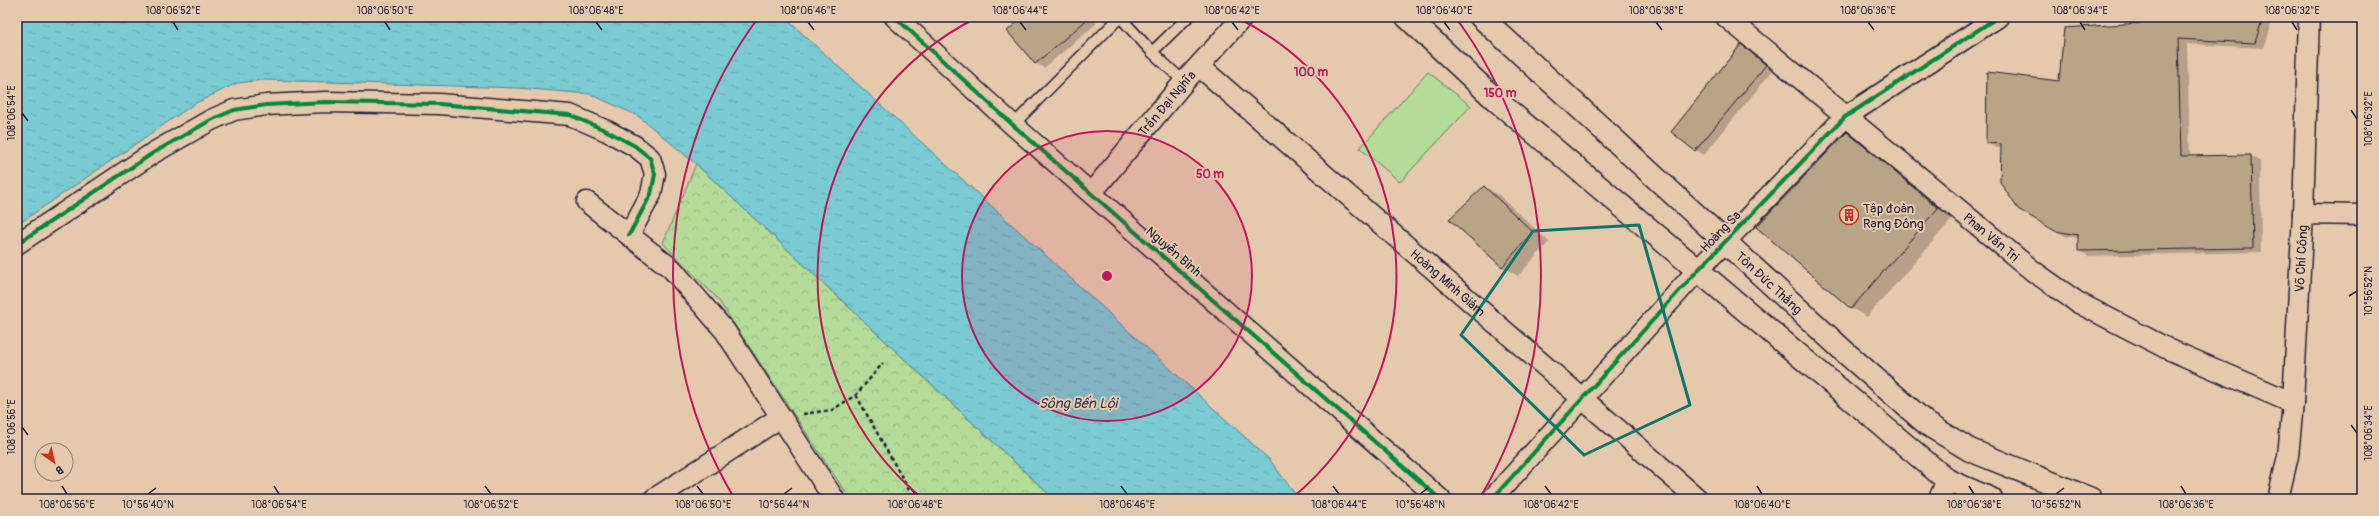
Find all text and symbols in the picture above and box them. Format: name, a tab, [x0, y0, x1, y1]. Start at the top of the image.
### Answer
text: 108°06'52"E	[145, 5, 201, 17]
text: 108°06'50"E	[357, 5, 413, 17]
text: 108°06'48"E	[569, 5, 623, 17]
text: 108°06'46"E	[780, 5, 836, 17]
text: 108°06'44"E	[992, 5, 1048, 17]
text: 108°06'42"E	[1204, 5, 1260, 17]
text: 108°06'40"E	[1416, 5, 1472, 17]
text: 108°06'38"E	[1629, 5, 1683, 17]
text: 108°06'36"E	[1840, 5, 1896, 17]
text: 108°06'34"E	[2052, 5, 2108, 17]
text: 108°06'32"E	[2264, 5, 2320, 17]
text: 100 m	[1294, 65, 1329, 80]
street label: Trần Đại Nghĩa	[1135, 68, 1199, 140]
text: 108°06'54"E	[6, 85, 18, 141]
text: 150 m	[1484, 86, 1517, 101]
text: 108°06'32"E	[2363, 91, 2375, 147]
text: 50 m	[1196, 167, 1224, 182]
place label: Tập đoàn Rạng Đông	[1863, 201, 1924, 232]
building icon: Tập đoàn Rạng Đông	[1838, 204, 1860, 226]
street label: Hoàng Sa	[1697, 208, 1744, 256]
street label: Phan Văn Trị	[1960, 210, 2023, 266]
street label: Nguyễn Bình	[1142, 223, 1204, 280]
street label: Võ Chí Công	[2292, 224, 2311, 293]
street label: Hoàng Minh Giám	[1407, 246, 1488, 320]
street label: Tôn Đức Thắng	[1732, 249, 1806, 318]
text: 10°56'52"N	[2363, 266, 2375, 316]
centre of rings	[1100, 269, 1114, 283]
water label: Sông Bến Lội	[1039, 395, 1120, 412]
text: 108°06'56"E	[6, 399, 18, 455]
text: 108°06'34"E	[2363, 405, 2375, 461]
north arrow	[34, 442, 74, 482]
text: B	[53, 463, 66, 477]
text: 108°06'56"E	[39, 499, 95, 511]
text: 10°56'40"N	[122, 499, 174, 511]
text: 108°06'54"E	[251, 499, 307, 511]
text: 108°06'52"E	[463, 499, 519, 511]
text: 108°06'50"E	[675, 499, 731, 511]
text: 10°56'44"N	[759, 499, 810, 511]
text: 108°06'48"E	[888, 499, 942, 511]
text: 108°06'46"E	[1099, 499, 1155, 511]
text: 108°06'44"E	[1311, 499, 1367, 511]
text: 10°56'48"N	[1395, 499, 1445, 511]
text: 108°06'42"E	[1523, 499, 1579, 511]
text: 108°06'40"E	[1734, 499, 1790, 511]
text: 108°06'38"E	[1947, 499, 2001, 511]
text: 10°56'52"N	[2031, 499, 2081, 511]
text: 108°06'36"E	[2158, 499, 2214, 511]

